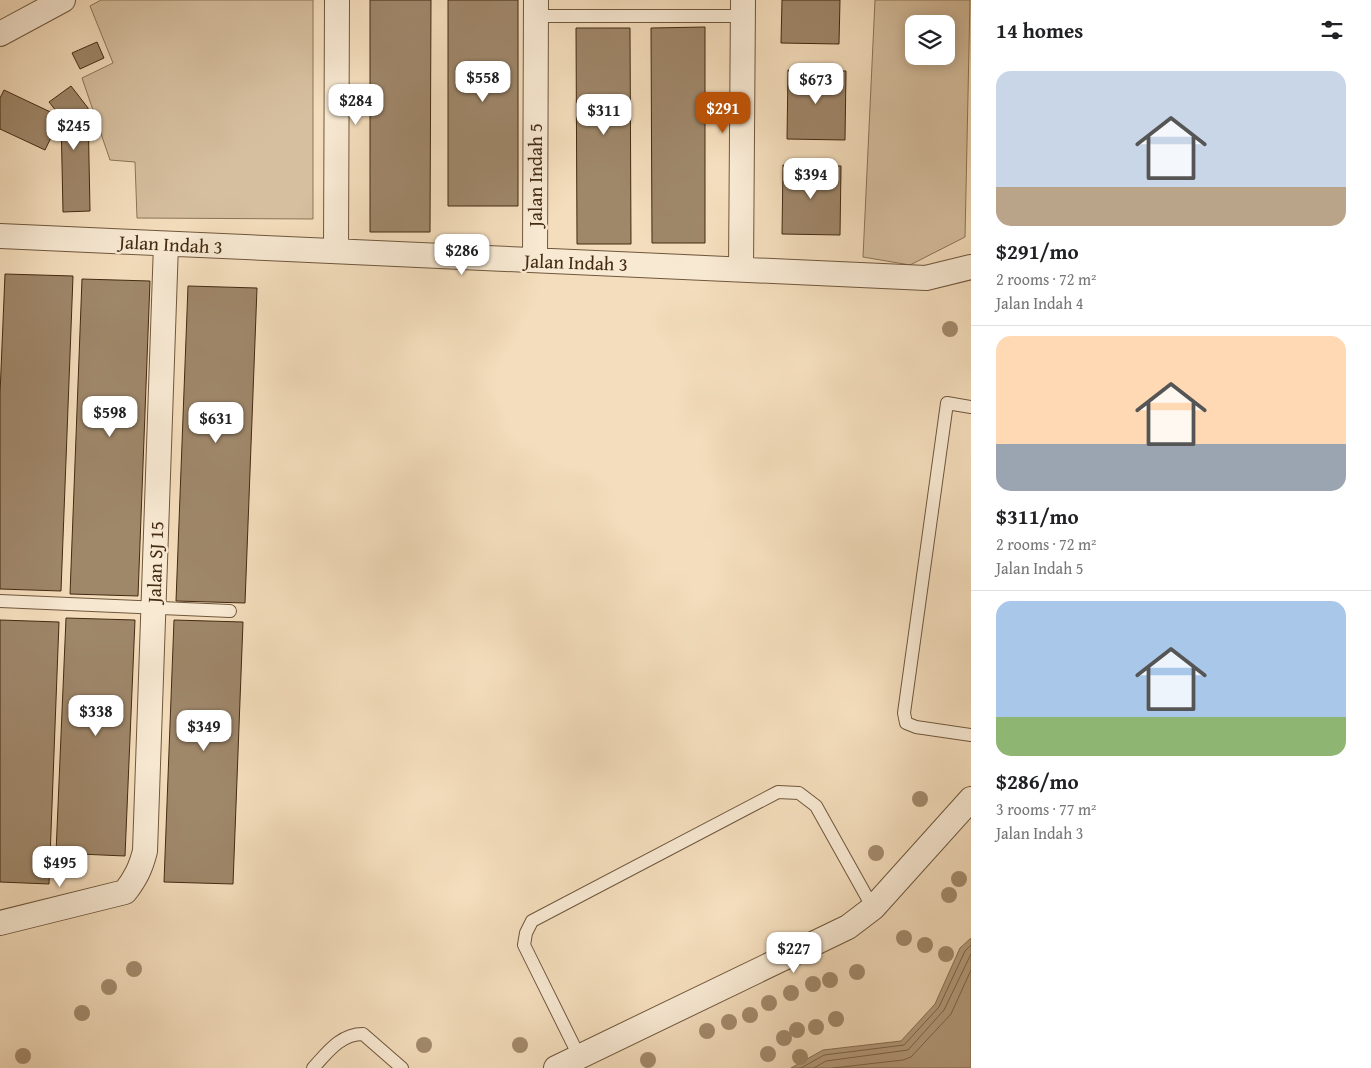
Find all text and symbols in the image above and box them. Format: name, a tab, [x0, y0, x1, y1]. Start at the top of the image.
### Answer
map controls	[905, 15, 955, 65]
button: layers	[905, 15, 955, 65]
text: 14 homes	[996, 15, 1083, 46]
icon: filters	[1318, 16, 1346, 44]
pin: $558	[453, 61, 513, 103]
pin: $673	[786, 62, 846, 105]
text: $558	[466, 65, 500, 89]
text: $673	[799, 67, 833, 91]
pin: $284	[326, 84, 386, 126]
text: $284	[339, 88, 373, 112]
pin: $291	[693, 92, 753, 134]
pin: $311	[574, 94, 634, 136]
text: $291	[706, 96, 740, 120]
text: $311	[587, 98, 621, 122]
icon: home	[1126, 103, 1216, 193]
pin: $245	[44, 108, 104, 151]
text: $245	[57, 113, 91, 137]
street label: Jalan Indah 5	[521, 123, 549, 229]
pin: $394	[781, 158, 841, 200]
text: $394	[794, 162, 828, 186]
street label: Jalan Indah 3	[116, 227, 224, 261]
pin: $286	[432, 234, 492, 276]
text: $291/mo	[996, 236, 1079, 267]
text: $286	[445, 238, 479, 262]
street label: Jalan Indah 3	[522, 246, 628, 278]
text: 2 rooms · 72 m²	[996, 267, 1096, 291]
text: Jalan Indah 4	[996, 291, 1083, 315]
icon: home	[1126, 369, 1216, 459]
pin: $598	[80, 396, 140, 438]
text: $598	[93, 400, 127, 424]
pin: $631	[186, 402, 246, 444]
text: $631	[199, 406, 233, 430]
text: $311/mo	[996, 501, 1079, 532]
street label: Jalan SJ 15	[140, 521, 170, 605]
text: 2 rooms · 72 m²	[996, 532, 1096, 556]
text: Jalan Indah 5	[996, 556, 1083, 580]
icon: home	[1126, 634, 1216, 724]
pin: $338	[66, 694, 126, 737]
text: $338	[79, 699, 113, 723]
pin: $349	[174, 710, 234, 752]
text: $349	[187, 714, 221, 738]
text: $286/mo	[996, 766, 1079, 797]
text: 3 rooms · 77 m²	[996, 797, 1096, 821]
text: Jalan Indah 3	[996, 821, 1083, 845]
pin: $495	[30, 846, 90, 888]
text: $495	[43, 850, 77, 874]
pin: $227	[764, 932, 824, 974]
text: $227	[777, 936, 811, 960]

